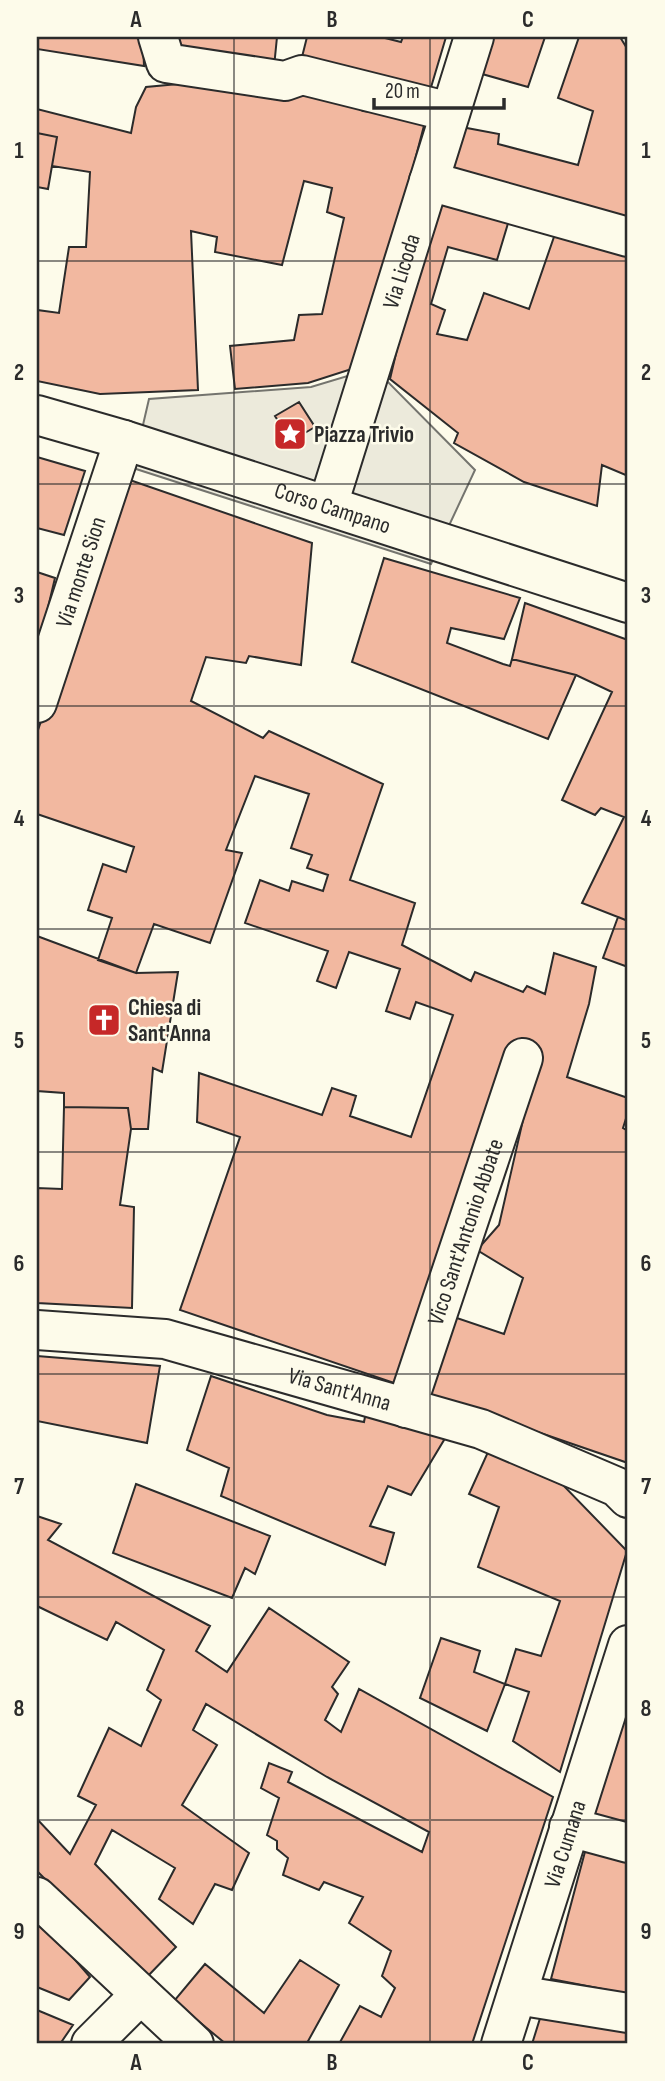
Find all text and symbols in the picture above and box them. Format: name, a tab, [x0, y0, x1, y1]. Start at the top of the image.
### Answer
text: A	[130, 6, 143, 34]
text: B	[327, 6, 338, 34]
text: C	[522, 6, 534, 34]
scale bar	[374, 66, 504, 110]
text: 20 m	[385, 79, 420, 104]
text: 1	[14, 137, 24, 165]
text: 1	[641, 137, 651, 165]
street label: Via Licoda	[377, 230, 427, 312]
text: 2	[14, 359, 24, 387]
text: 2	[641, 359, 651, 387]
place icon: Piazza Trivio	[271, 415, 309, 453]
place label: Piazza Trivio	[314, 421, 414, 449]
street label: Corso Campano	[271, 477, 394, 540]
street label: Via monte Sion	[50, 513, 113, 631]
text: 3	[14, 582, 24, 610]
text: 3	[641, 582, 651, 610]
text: 4	[14, 805, 25, 833]
text: 4	[641, 805, 652, 833]
place label: Chiesa di Sant'Anna	[128, 994, 211, 1048]
church icon: Chiesa di Sant'Anna	[85, 1001, 123, 1039]
text: 5	[14, 1027, 24, 1055]
text: 5	[641, 1027, 651, 1055]
street label: Vico Sant'Antonio Abbate	[422, 1135, 510, 1329]
text: 6	[14, 1250, 24, 1278]
text: 6	[641, 1250, 651, 1278]
street label: Via Sant'Anna	[285, 1362, 394, 1418]
text: 7	[14, 1473, 24, 1501]
text: 7	[641, 1473, 651, 1501]
text: 8	[14, 1695, 25, 1723]
text: 8	[641, 1695, 652, 1723]
street label: Via Cumana	[539, 1797, 593, 1891]
text: 9	[14, 1918, 24, 1946]
text: 9	[641, 1918, 651, 1946]
text: A	[130, 2049, 143, 2077]
text: B	[327, 2049, 338, 2077]
text: C	[522, 2049, 534, 2077]

